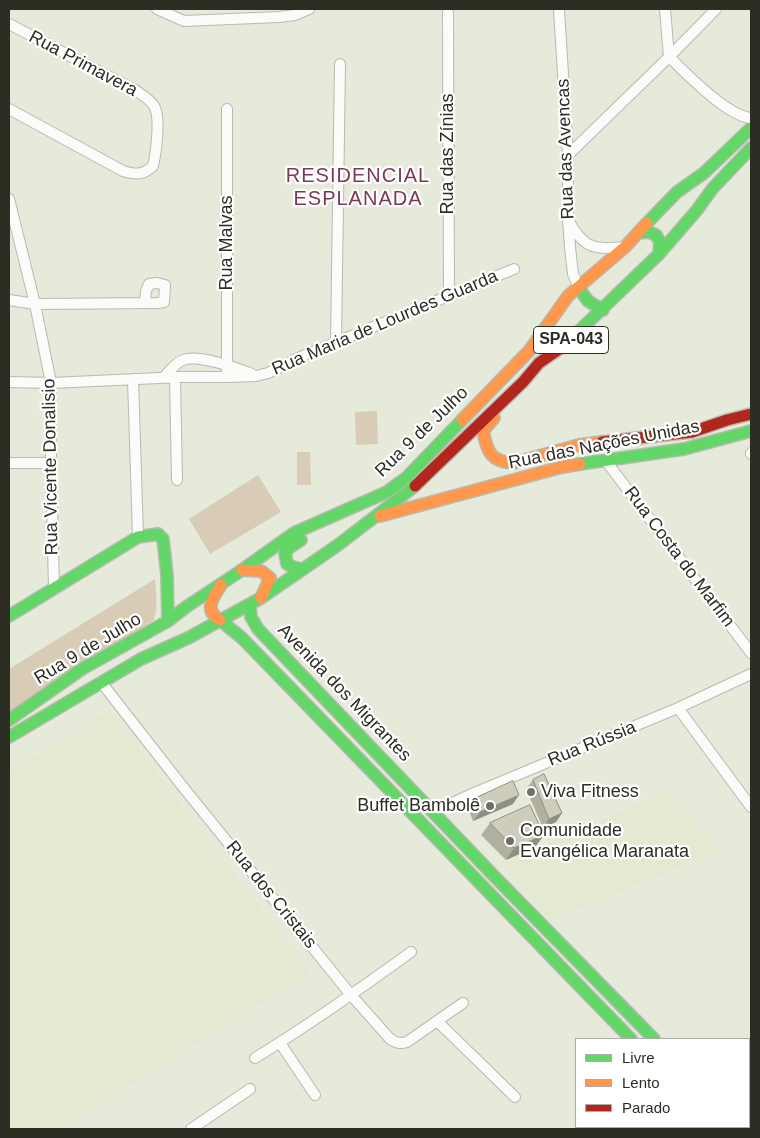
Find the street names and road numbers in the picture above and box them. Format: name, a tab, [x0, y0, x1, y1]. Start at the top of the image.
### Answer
street label: Rua Primavera	[25, 26, 141, 102]
street label: Rua das Avencas	[553, 78, 579, 220]
street label: Rua das Zínias	[437, 93, 459, 215]
street label: Rua Malvas	[216, 195, 238, 291]
street label: Rua Maria de Lourdes Guarda	[269, 266, 501, 380]
road number: SPA-043	[534, 326, 608, 354]
street label: Rua Vicente Donalisio	[39, 378, 63, 556]
street label: Rua 9 de Julho	[371, 382, 473, 482]
street label: Rua das Nações Unidas	[507, 416, 701, 474]
street label: Rua Costa do Marfim	[619, 483, 739, 631]
street label: Rua 9 de Julho	[31, 609, 145, 689]
street label: Avenida dos Migrantes	[273, 620, 415, 766]
street label: Rua Rússia	[545, 717, 639, 771]
street label: Rua dos Cristais	[221, 837, 321, 953]

